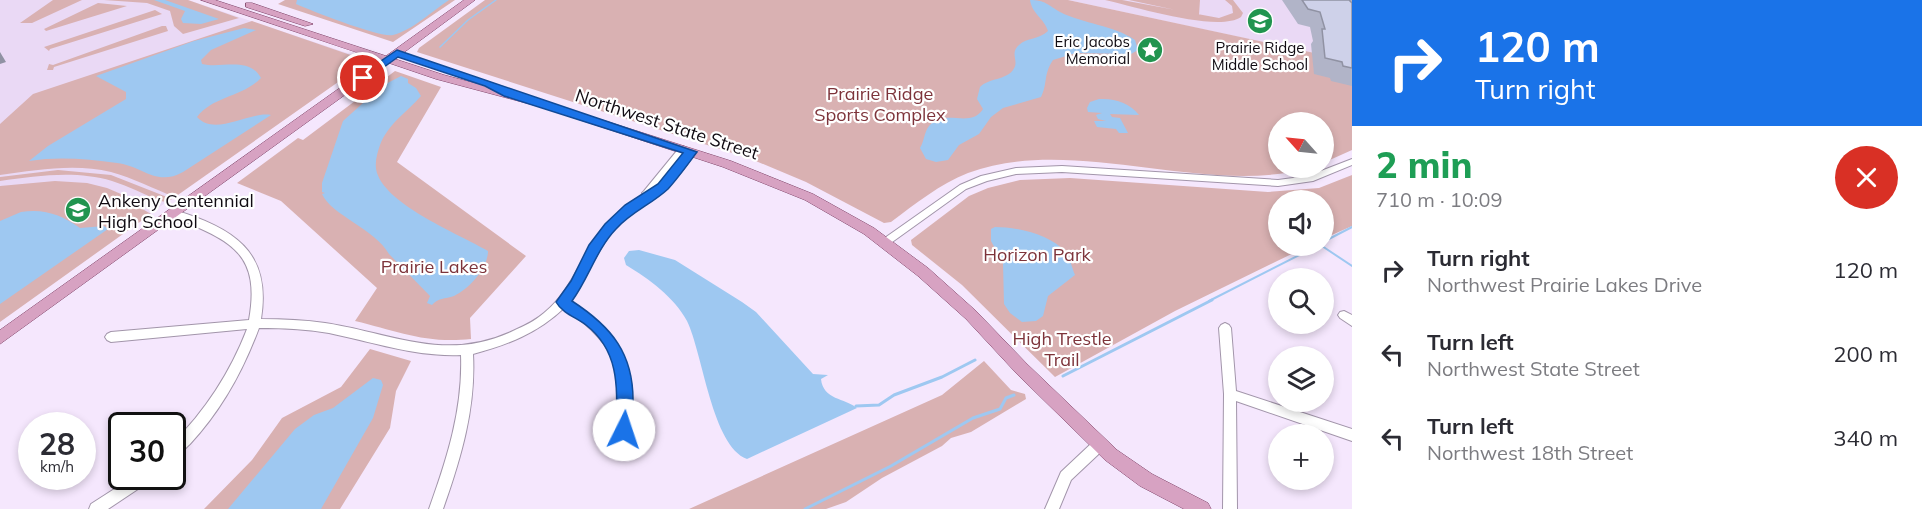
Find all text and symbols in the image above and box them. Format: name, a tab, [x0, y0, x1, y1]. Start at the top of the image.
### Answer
school or university icon: Prairie Ridge Middle School	[1245, 6, 1275, 36]
text: 120 m	[1475, 20, 1600, 73]
icon: right	[1376, 24, 1454, 102]
place label: Eric Jacobs Memorial	[1055, 32, 1130, 68]
place icon: Eric Jacobs Memorial	[1135, 35, 1165, 65]
place label: Prairie Ridge Middle School	[1212, 38, 1308, 74]
pin	[337, 52, 388, 103]
icon: arrive	[346, 61, 379, 94]
text: Turn right	[1475, 72, 1595, 106]
park label: Prairie Ridge Sports Complex	[814, 82, 946, 126]
street label: Northwest State Street	[572, 83, 762, 165]
north arrow	[1268, 112, 1334, 178]
map controls	[1268, 112, 1334, 490]
text: 2 min	[1376, 142, 1472, 187]
button: close	[1835, 146, 1898, 209]
text: 710 m · 10:09	[1376, 187, 1502, 212]
place label: Ankeny Centennial High School	[98, 189, 254, 233]
button: sound	[1268, 190, 1334, 256]
school or university icon: Ankeny Centennial High School	[63, 195, 93, 225]
park label: Horizon Park	[983, 243, 1091, 266]
text: Turn right	[1427, 244, 1530, 272]
icon: right	[1376, 254, 1409, 287]
park label: Prairie Lakes	[381, 255, 487, 278]
text: 120 m	[1833, 256, 1898, 284]
button: search	[1268, 268, 1334, 334]
text: Northwest Prairie Lakes Drive	[1427, 272, 1702, 297]
park label: High Trestle Trail	[1012, 327, 1112, 371]
text: Turn left	[1427, 328, 1514, 356]
icon: left	[1376, 338, 1409, 371]
text: 200 m	[1833, 340, 1898, 368]
button: layers	[1268, 346, 1334, 412]
text: Northwest State Street	[1427, 356, 1640, 381]
position arrow	[592, 398, 656, 462]
speed limit sign: 30	[108, 412, 186, 490]
text: Turn left	[1427, 412, 1514, 440]
icon: left	[1376, 422, 1409, 455]
button: +	[1268, 424, 1334, 490]
text: 340 m	[1833, 424, 1898, 452]
text: 28	[39, 425, 75, 463]
text: Northwest 18th Street	[1427, 440, 1633, 465]
text: km/h	[40, 457, 74, 476]

